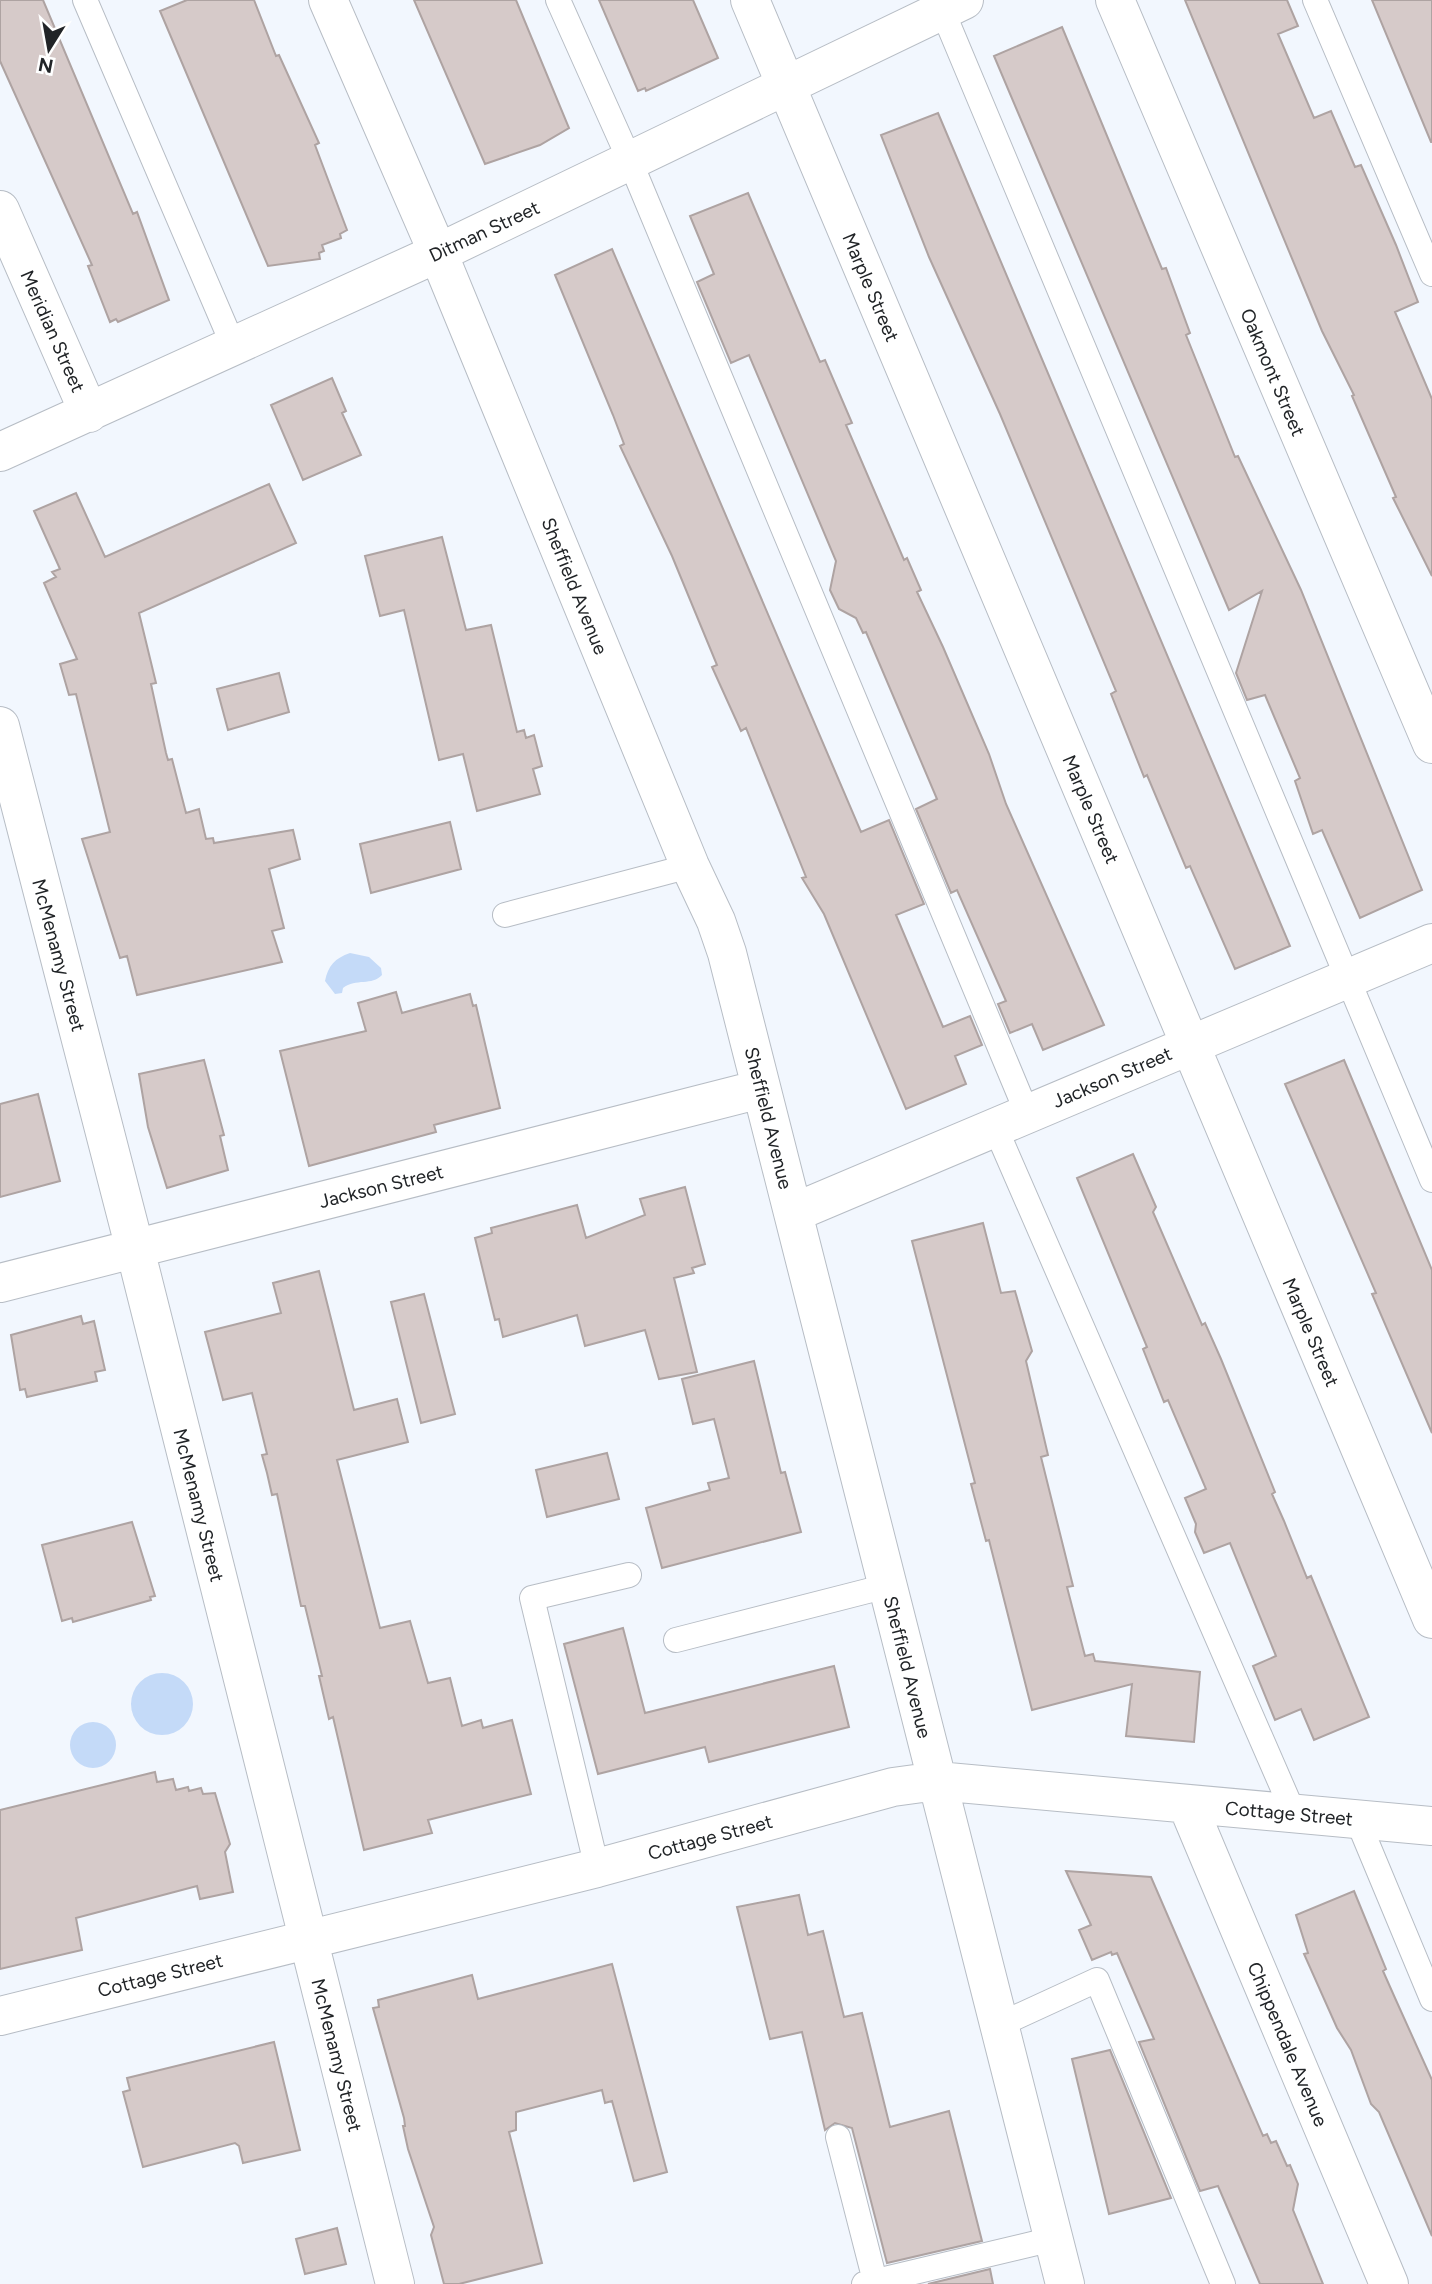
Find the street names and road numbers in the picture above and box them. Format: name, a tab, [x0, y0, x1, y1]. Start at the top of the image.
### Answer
street label: Ditman Street	[425, 196, 543, 267]
street label: Marple Street	[837, 229, 904, 345]
street label: Meridian Street	[15, 267, 90, 396]
street label: Oakmont Street	[1235, 305, 1310, 440]
street label: Sheffield Avenue	[537, 514, 612, 658]
street label: Marple Street	[1057, 751, 1124, 867]
street label: McMenamy Street	[27, 876, 90, 1034]
street label: Jackson Street	[1049, 1042, 1175, 1113]
street label: Sheffield Avenue	[740, 1045, 797, 1192]
street label: Jackson Street	[317, 1160, 446, 1213]
street label: Marple Street	[1277, 1274, 1344, 1390]
street label: McMenamy Street	[168, 1426, 229, 1584]
street label: Sheffield Avenue	[879, 1594, 936, 1741]
street label: Cottage Street	[1224, 1796, 1354, 1831]
street label: Cottage Street	[645, 1810, 775, 1865]
street label: Cottage Street	[95, 1949, 225, 2002]
street label: Chippendale Avenue	[1242, 1958, 1333, 2130]
street label: McMenamy Street	[306, 1976, 367, 2134]

